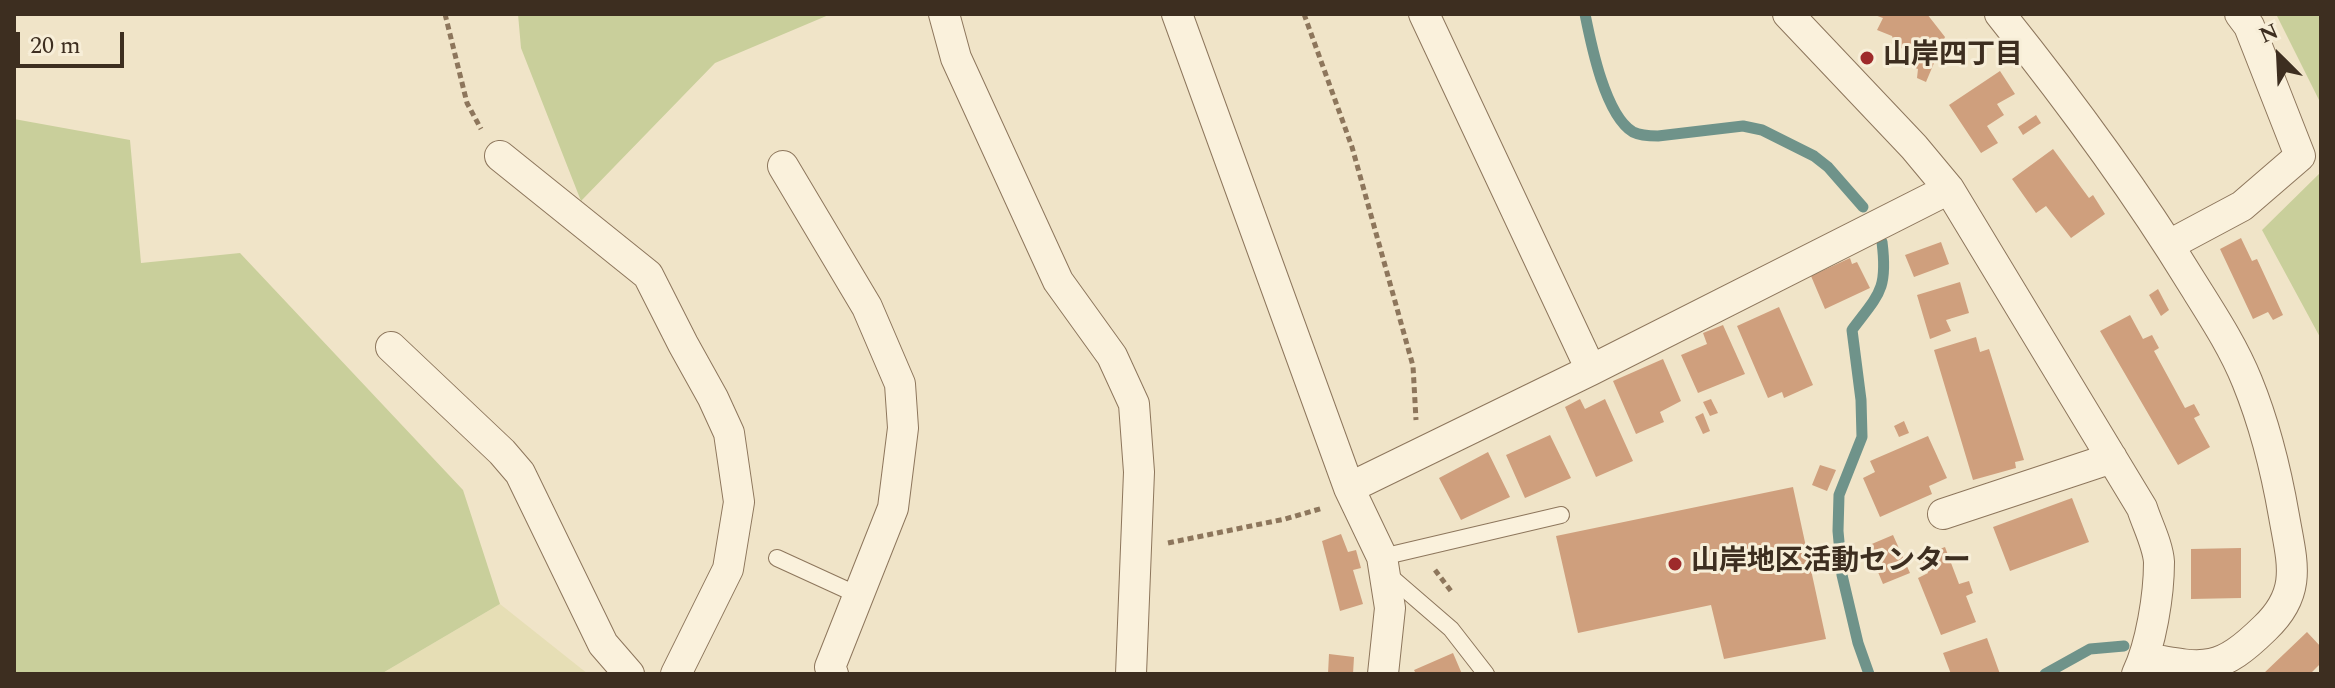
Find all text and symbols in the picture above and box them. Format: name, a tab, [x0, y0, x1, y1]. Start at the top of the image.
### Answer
text: N	[2254, 15, 2284, 52]
scale bar	[20, 16, 128, 66]
north arrow	[2239, 16, 2319, 96]
text: 20 m	[30, 28, 81, 64]
place label: 山岸四丁目	[1883, 41, 2023, 75]
marker: 山岸四丁目	[1858, 49, 1876, 67]
place label: 山岸地区活動センター	[1691, 547, 1971, 581]
marker: 山岸地区活動センター	[1666, 555, 1684, 573]

